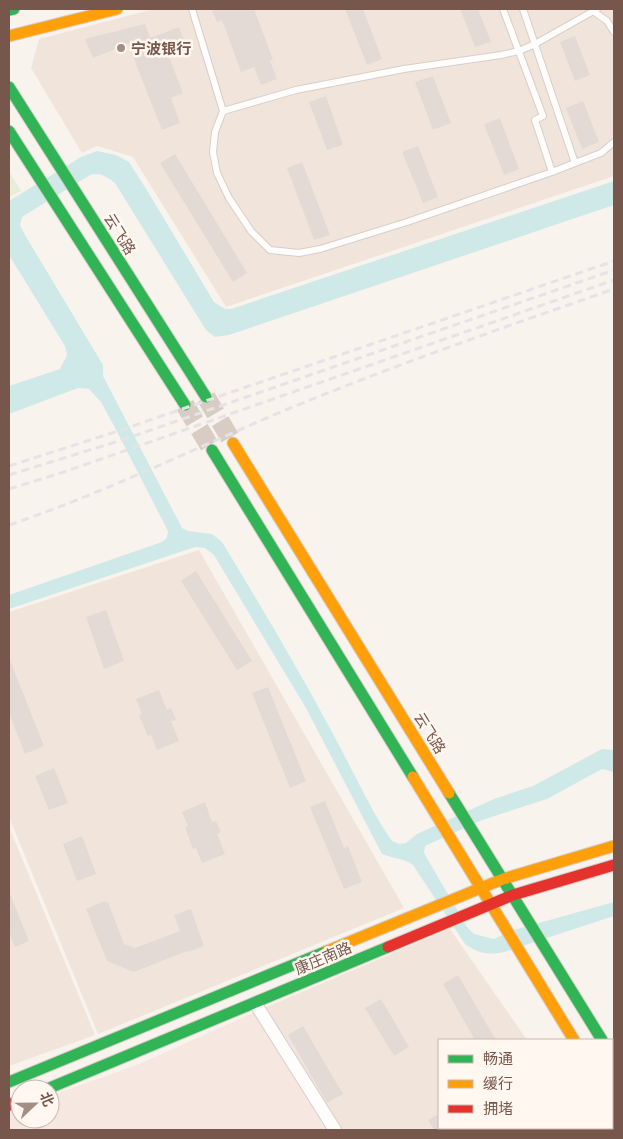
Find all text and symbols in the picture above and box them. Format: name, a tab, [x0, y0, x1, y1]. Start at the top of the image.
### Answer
place label: 宁波银行	[131, 39, 191, 58]
marker: 宁波银行	[115, 42, 127, 54]
street label: 云飞路	[100, 210, 140, 258]
street label: 云飞路	[410, 709, 450, 757]
street label: 康庄南路	[292, 938, 354, 978]
legend	[438, 1039, 613, 1129]
text: 畅通	[483, 1049, 513, 1068]
text: 缓行	[483, 1074, 513, 1093]
north arrow	[10, 1079, 60, 1129]
text: 北	[37, 1089, 58, 1109]
text: 拥堵	[483, 1099, 513, 1118]

